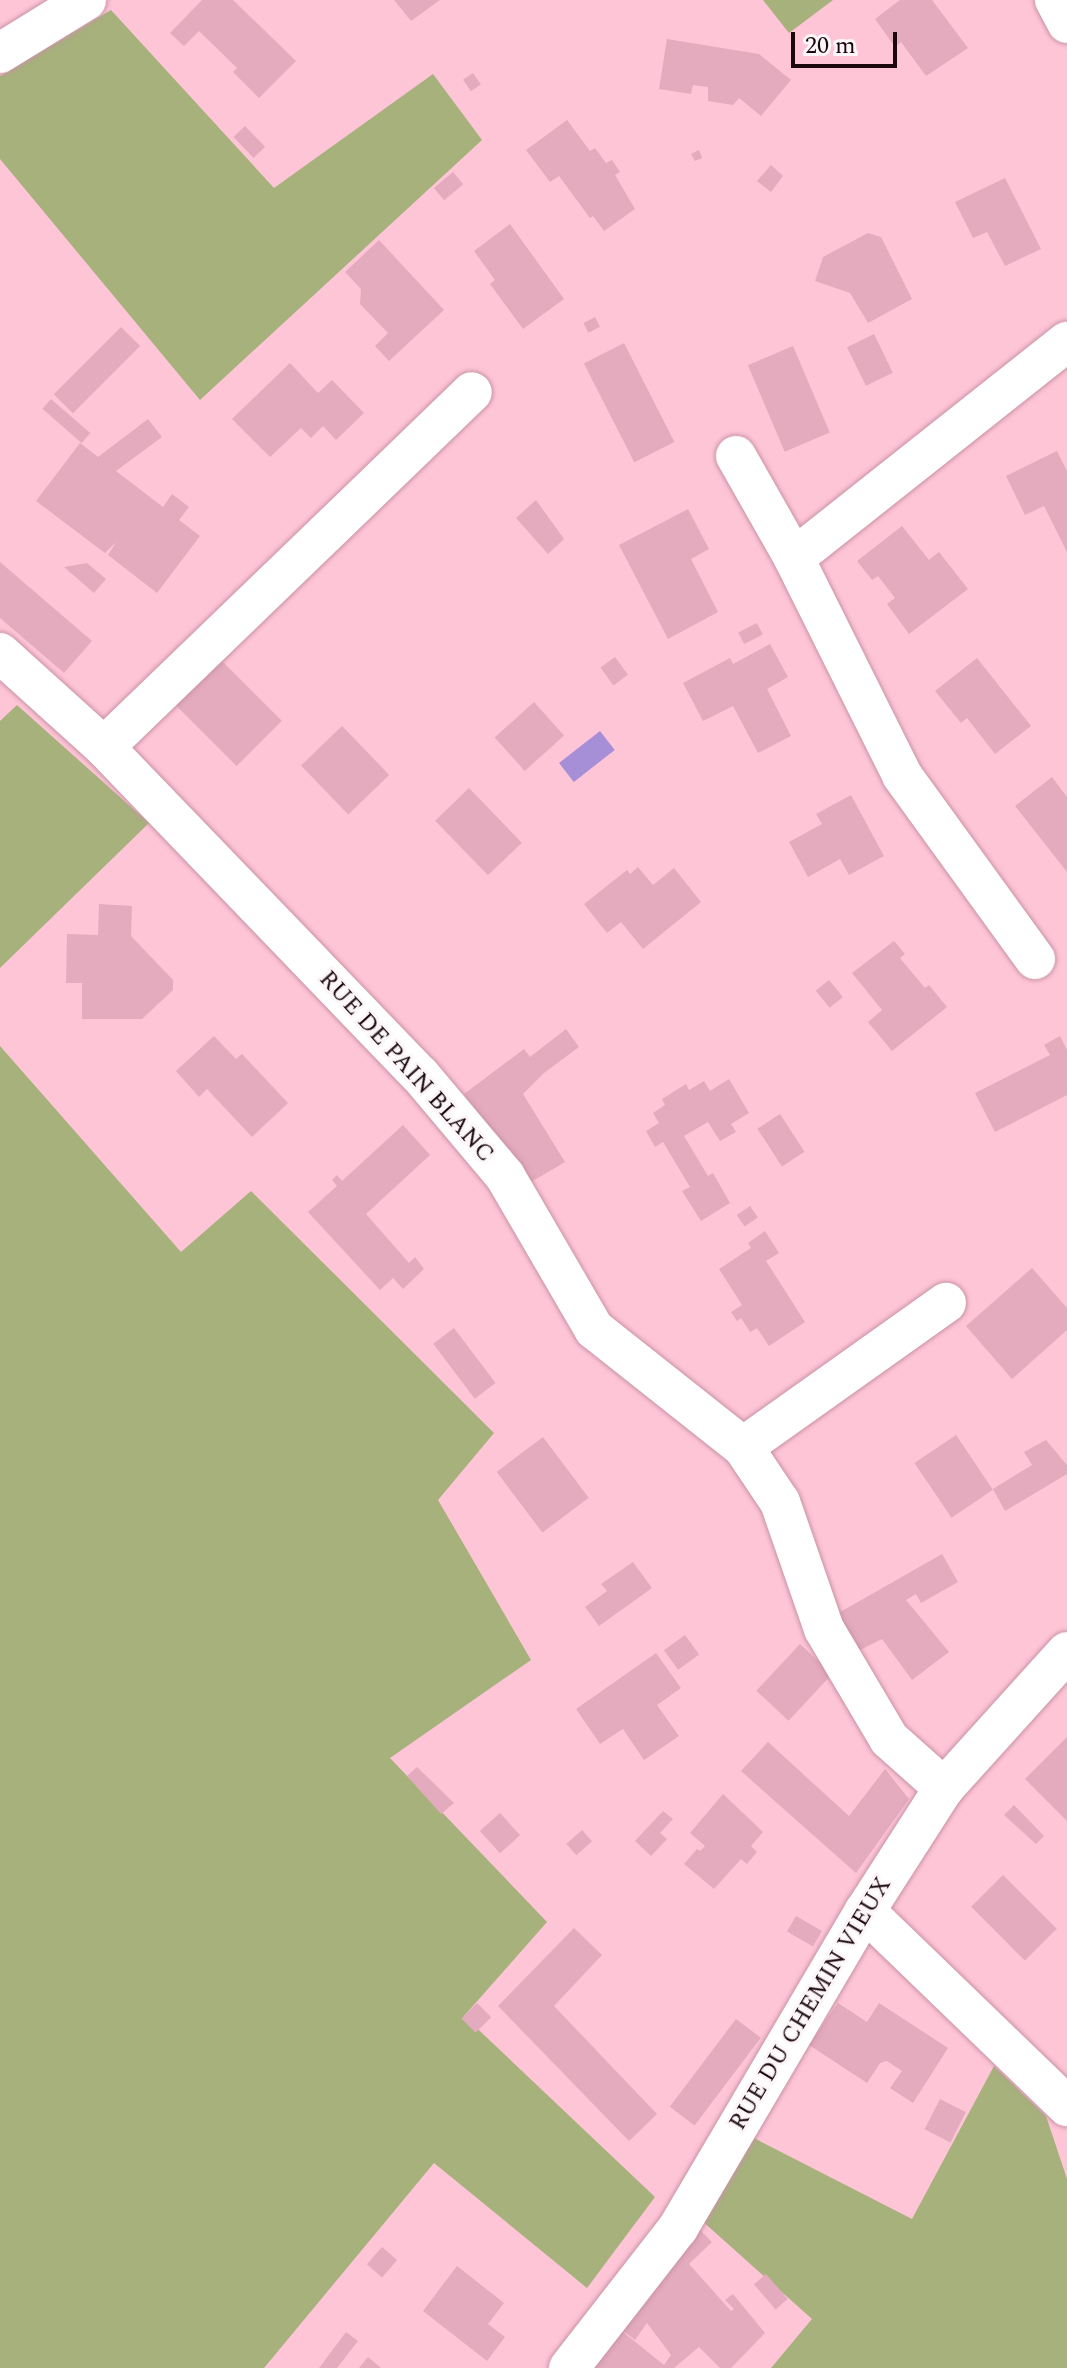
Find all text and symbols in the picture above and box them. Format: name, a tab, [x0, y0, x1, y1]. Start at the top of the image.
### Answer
scale bar	[795, 16, 901, 66]
text: 20 m	[805, 28, 856, 64]
street label: RUE DE PAIN BLANC	[312, 965, 500, 1169]
street label: RUE DU CHEMIN VIEUX	[724, 1872, 898, 2136]

